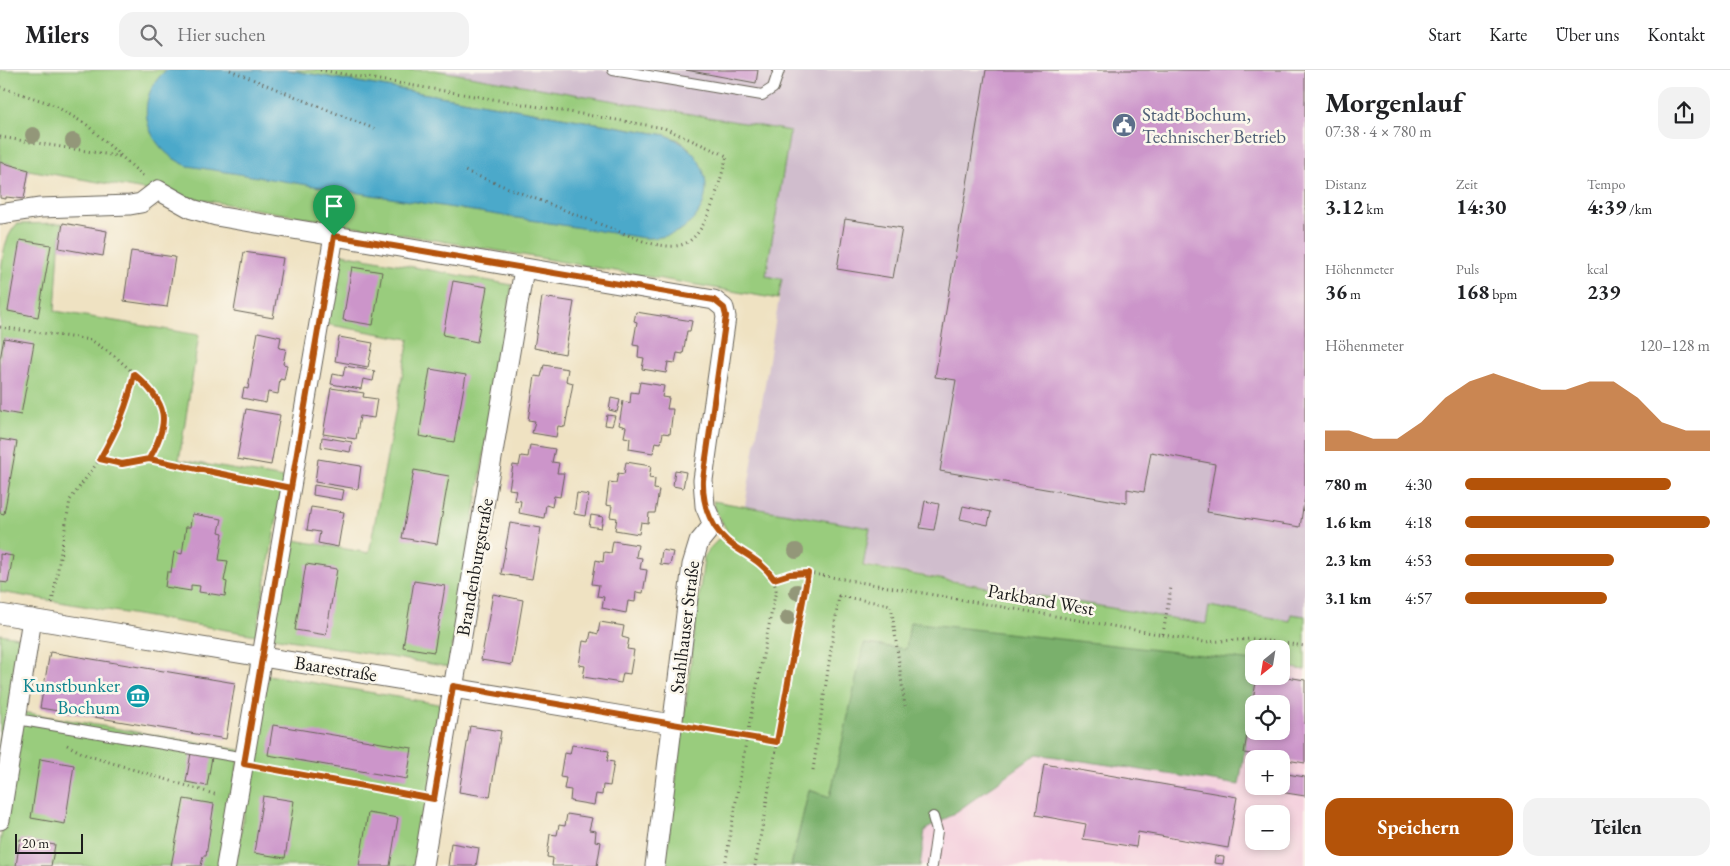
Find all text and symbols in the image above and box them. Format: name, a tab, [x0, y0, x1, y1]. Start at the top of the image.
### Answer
search box	[119, 12, 469, 57]
text: Milers	[25, 19, 89, 50]
icon: search	[137, 21, 165, 49]
text: Hier suchen	[177, 22, 266, 47]
text: Start	[1428, 23, 1461, 46]
text: Karte	[1489, 23, 1527, 46]
text: Über uns	[1555, 23, 1619, 46]
text: Kontakt	[1647, 23, 1705, 46]
text: Morgenlauf	[1325, 84, 1463, 120]
button: share	[1658, 87, 1710, 139]
place label: Stadt Bochum, Technischer Betrieb	[1142, 102, 1286, 149]
public building icon: Stadt Bochum, Technischer Betrieb	[1111, 112, 1137, 138]
text: 07:38 · 4 × 780 m	[1325, 121, 1432, 142]
text: Distanz	[1325, 175, 1366, 193]
text: Zeit	[1456, 175, 1478, 193]
text: Tempo	[1587, 175, 1625, 193]
pin	[313, 185, 355, 236]
icon: arrive	[320, 192, 348, 220]
text: 3.12	[1325, 193, 1364, 220]
text: 14:30	[1456, 193, 1506, 220]
text: 4:39	[1587, 193, 1626, 220]
text: km	[1364, 200, 1384, 218]
text: /km	[1626, 200, 1652, 218]
text: Höhenmeter	[1325, 260, 1394, 278]
text: Puls	[1456, 260, 1479, 278]
text: kcal	[1587, 260, 1608, 278]
text: 36	[1325, 278, 1347, 305]
text: 168	[1456, 278, 1489, 305]
text: 239	[1587, 278, 1620, 305]
text: m	[1347, 285, 1361, 303]
text: bpm	[1489, 285, 1518, 303]
text: Höhenmeter	[1325, 335, 1404, 356]
text: 120–128 m	[1639, 335, 1710, 356]
text: 780 m	[1325, 474, 1367, 495]
text: 4:30	[1405, 474, 1432, 495]
street label: Brandenburgstraße	[450, 496, 499, 638]
text: 1.6 km	[1325, 512, 1371, 533]
text: 4:18	[1405, 512, 1432, 533]
text: 2.3 km	[1325, 550, 1371, 571]
text: 4:53	[1405, 550, 1432, 571]
street label: Stahlhauser Straße	[664, 559, 705, 695]
street label: Parkband West	[986, 578, 1096, 621]
text: 3.1 km	[1325, 588, 1371, 609]
text: 4:57	[1405, 588, 1432, 609]
north arrow	[1245, 640, 1290, 685]
map controls	[1245, 640, 1290, 850]
street label: Baarestraße	[293, 650, 379, 687]
place label: Kunstbunker Bochum	[22, 673, 121, 720]
museum icon: Kunstbunker Bochum	[125, 683, 151, 709]
button: locate	[1245, 695, 1290, 740]
button: +	[1245, 750, 1290, 795]
button: Speichern	[1325, 798, 1513, 856]
button: Teilen	[1523, 798, 1710, 856]
button: −	[1245, 805, 1290, 850]
scale bar	[15, 831, 82, 854]
text: 20 m	[22, 834, 49, 852]

